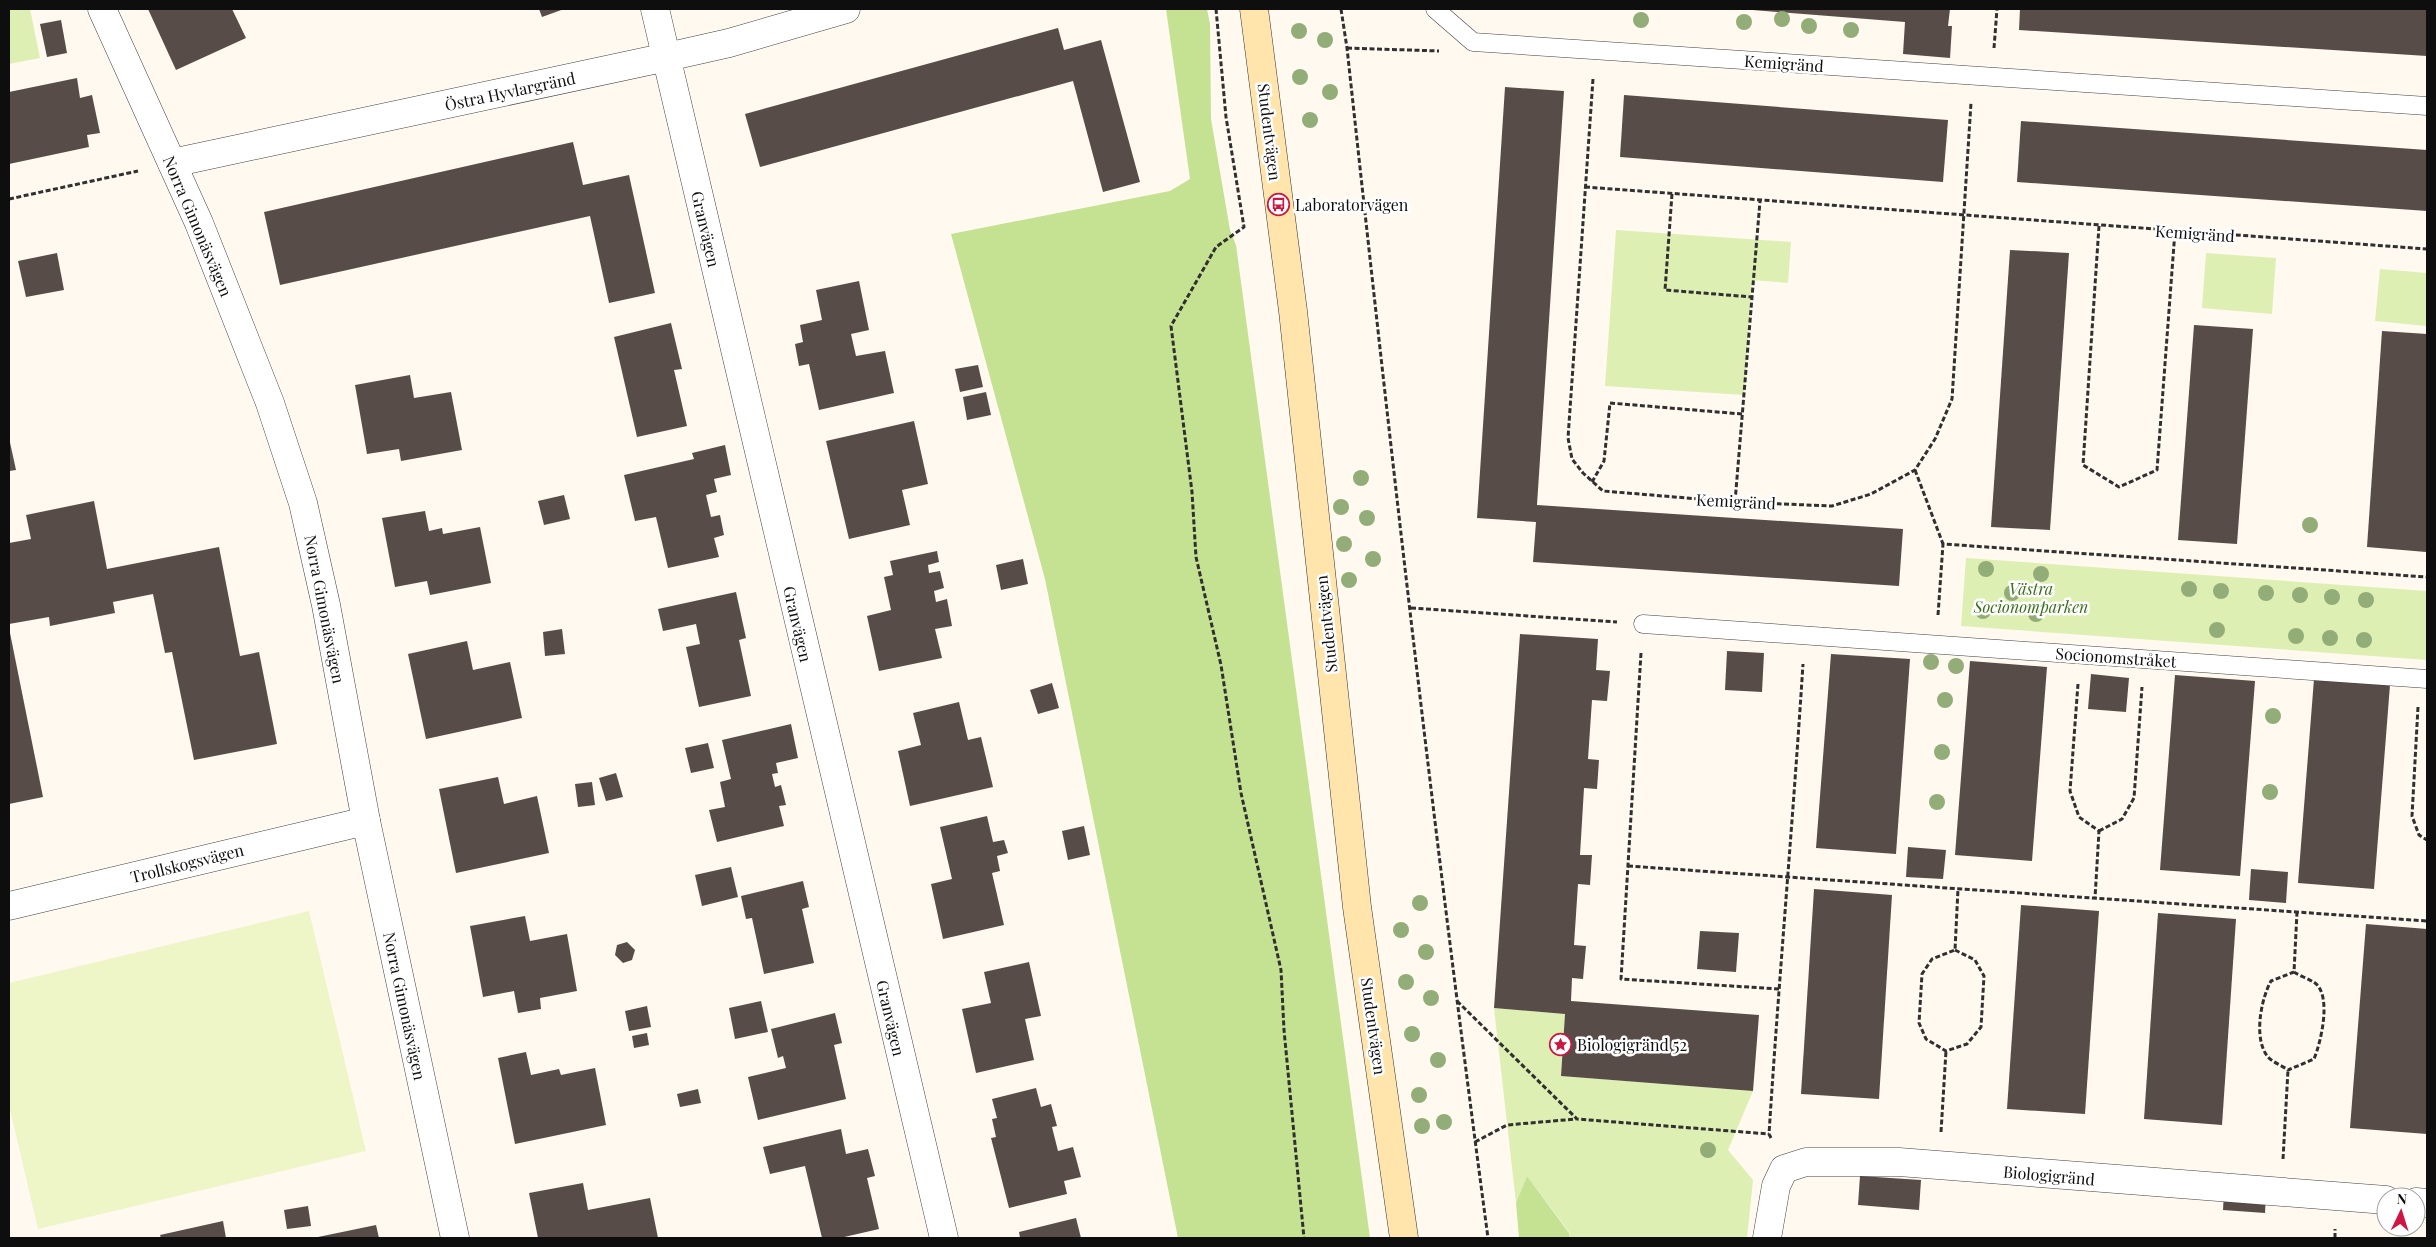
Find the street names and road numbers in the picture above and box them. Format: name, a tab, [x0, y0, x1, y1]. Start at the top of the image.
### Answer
street label: Kemigränd	[1743, 50, 1825, 76]
street label: Östra Hyvlargränd	[443, 67, 577, 115]
street label: Studentvägen	[1254, 82, 1286, 182]
street label: Norra Gimonäsvägen	[159, 152, 237, 300]
street label: Granvägen	[687, 189, 725, 269]
street label: Kemigränd	[2154, 220, 2236, 246]
street label: Kemigränd	[1696, 488, 1776, 514]
street label: Norra Gimonäsvägen	[300, 533, 350, 686]
street label: Studentvägen	[1310, 574, 1342, 674]
street label: Granvägen	[779, 584, 817, 664]
street label: Socionomstråket	[2055, 642, 2178, 672]
street label: Trollskogsvägen	[128, 839, 246, 887]
street label: Norra Gimonäsvägen	[379, 930, 431, 1082]
street label: Studentvägen	[1357, 976, 1391, 1076]
street label: Granvägen	[872, 978, 910, 1058]
street label: Biologigränd	[2002, 1161, 2096, 1189]

